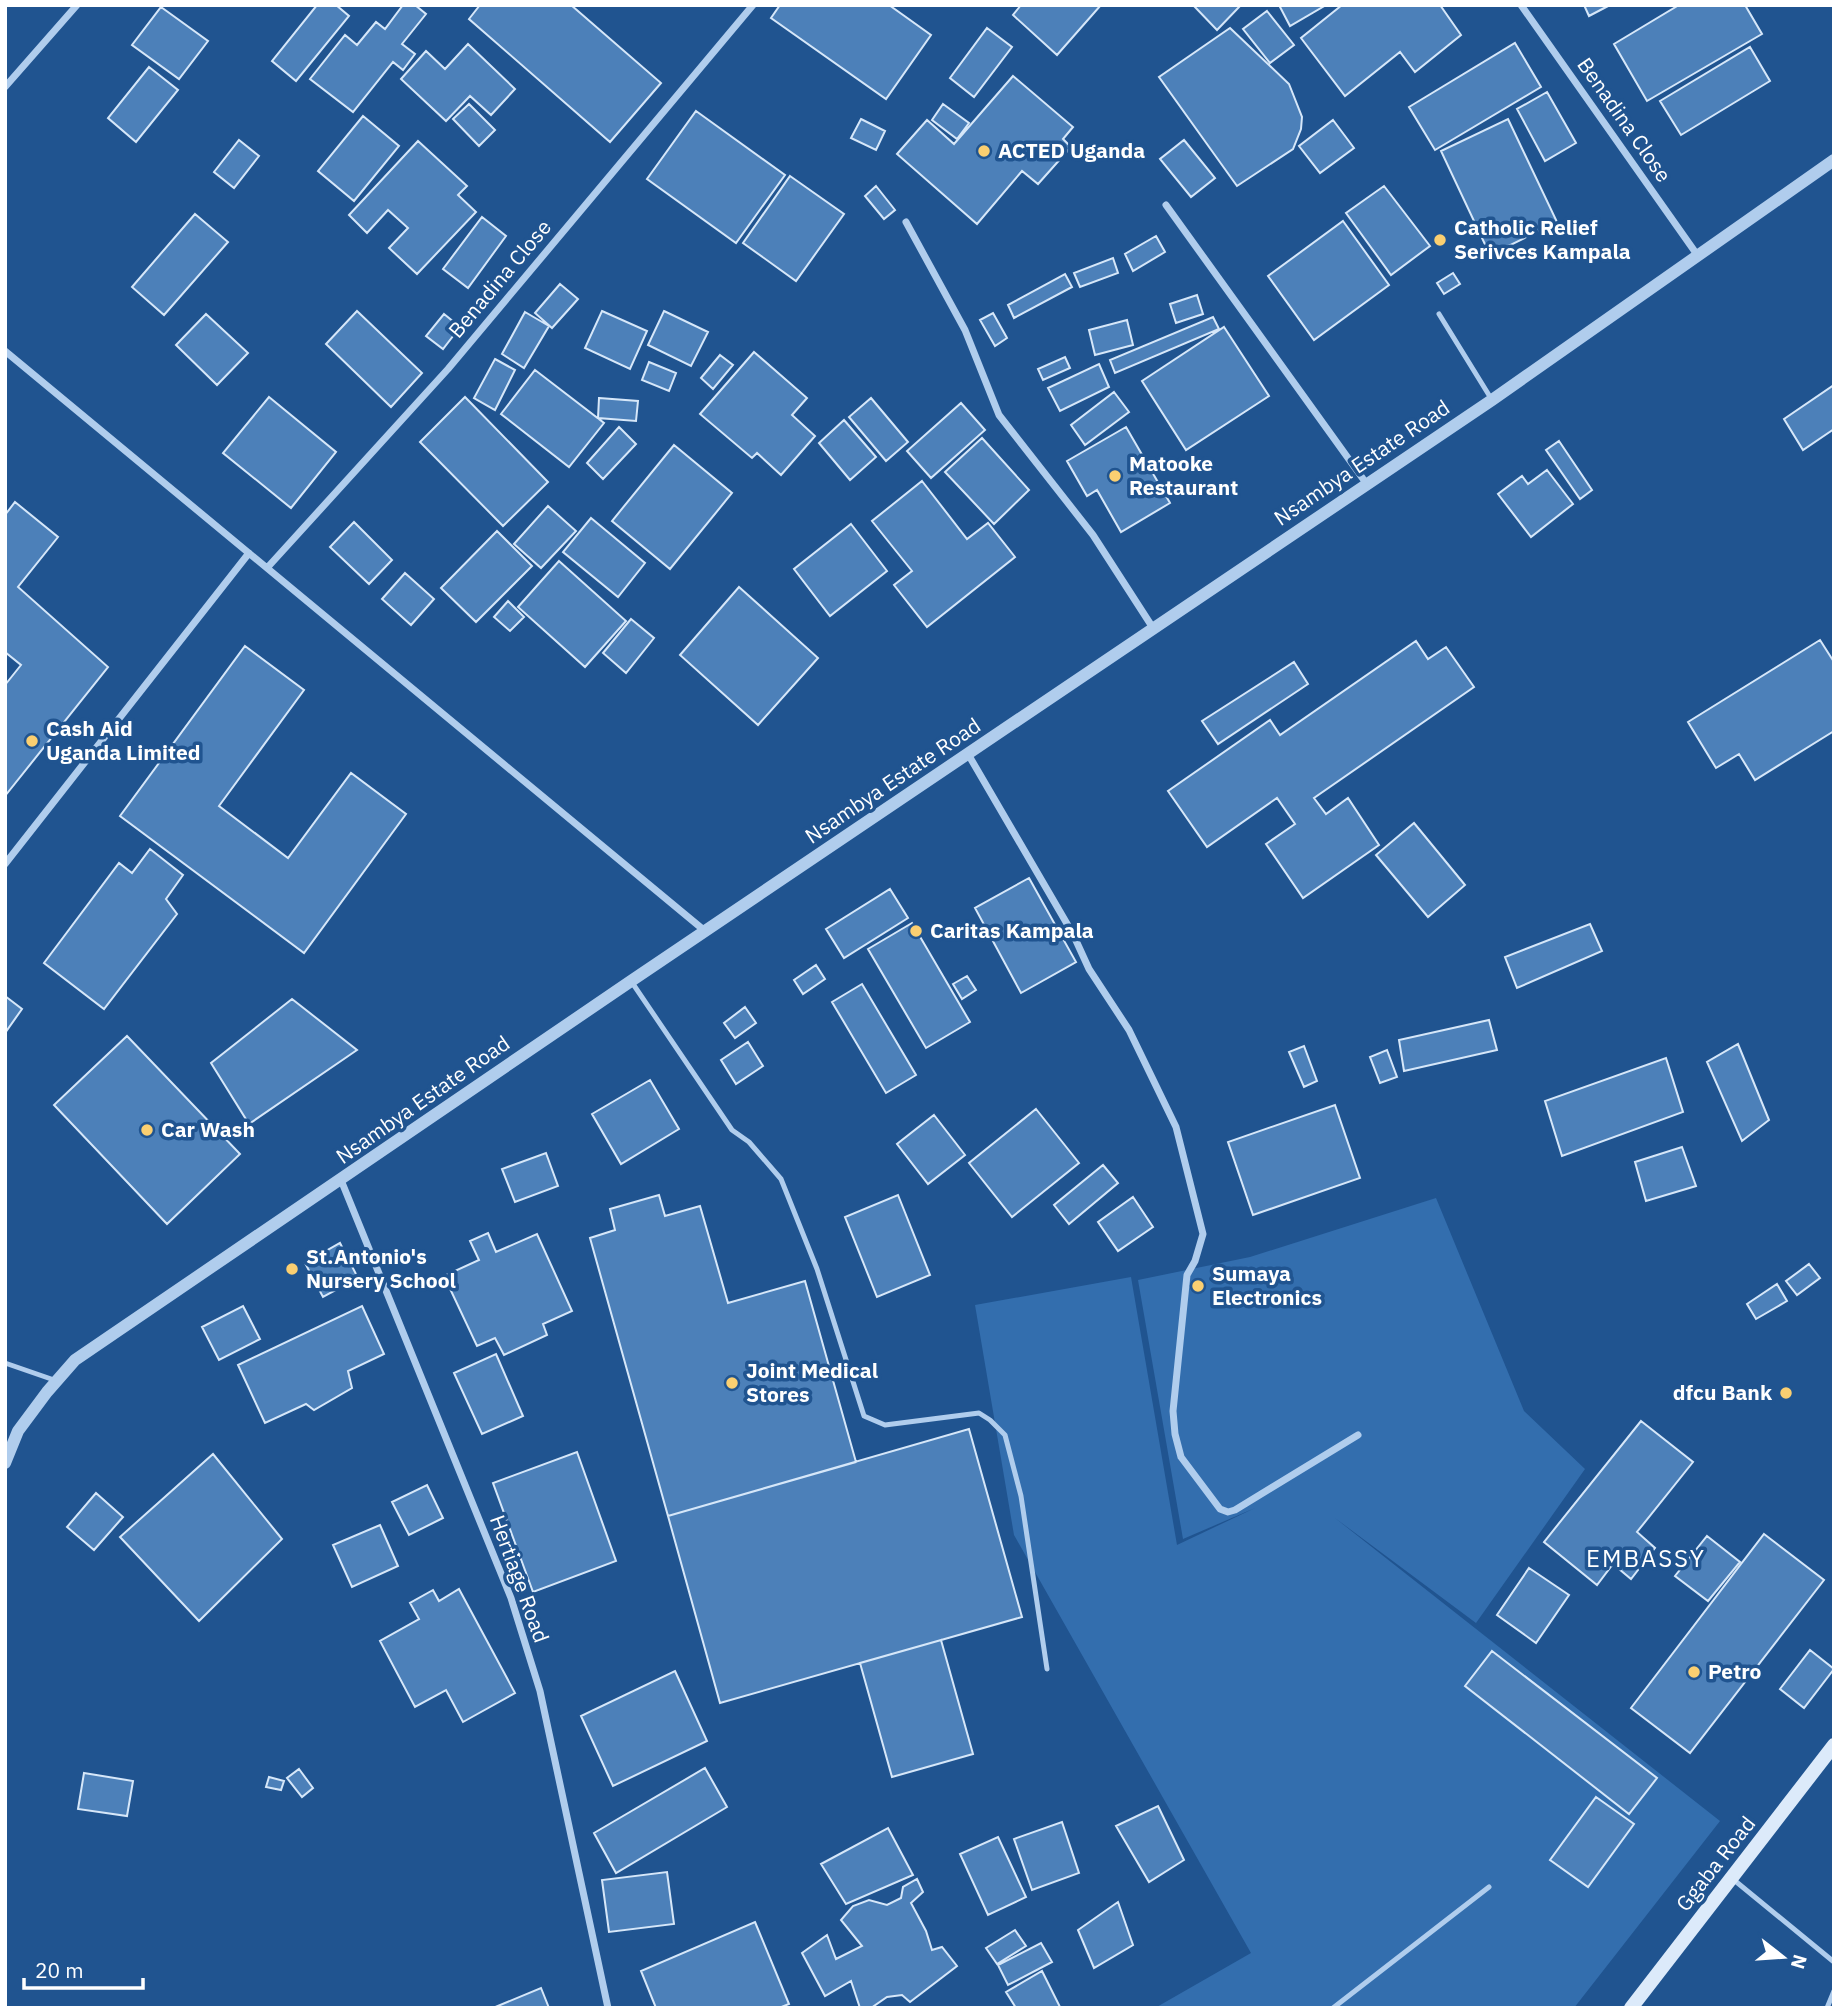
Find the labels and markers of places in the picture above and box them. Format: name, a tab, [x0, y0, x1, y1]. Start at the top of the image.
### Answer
place label: ACTED Uganda	[998, 136, 1145, 164]
marker: ACTED Uganda	[976, 143, 992, 159]
place label: Catholic Relief Serivces Kampala	[1454, 213, 1631, 265]
marker: Catholic Relief Serivces Kampala	[1432, 232, 1448, 248]
place label: Matooke Restaurant	[1129, 449, 1238, 501]
marker: Matooke Restaurant	[1107, 468, 1123, 484]
place label: Cash Aid Uganda Limited	[46, 714, 201, 766]
marker: Cash Aid Uganda Limited	[24, 733, 40, 749]
place label: Caritas Kampala	[930, 916, 1094, 944]
marker: Caritas Kampala	[908, 923, 924, 939]
place label: Car Wash	[161, 1115, 255, 1143]
marker: Car Wash	[139, 1122, 155, 1138]
place label: St.Antonio's Nursery School	[306, 1242, 456, 1294]
place label: Sumaya Electronics	[1212, 1259, 1322, 1311]
marker: St.Antonio's Nursery School	[284, 1261, 300, 1277]
marker: Sumaya Electronics	[1190, 1278, 1206, 1294]
place label: Joint Medical Stores	[746, 1356, 878, 1408]
marker: Joint Medical Stores	[724, 1375, 740, 1391]
place label: dfcu Bank	[1673, 1378, 1773, 1406]
marker: dfcu Bank	[1778, 1385, 1794, 1401]
place label: Petro	[1708, 1657, 1762, 1685]
marker: Petro	[1686, 1664, 1702, 1680]

